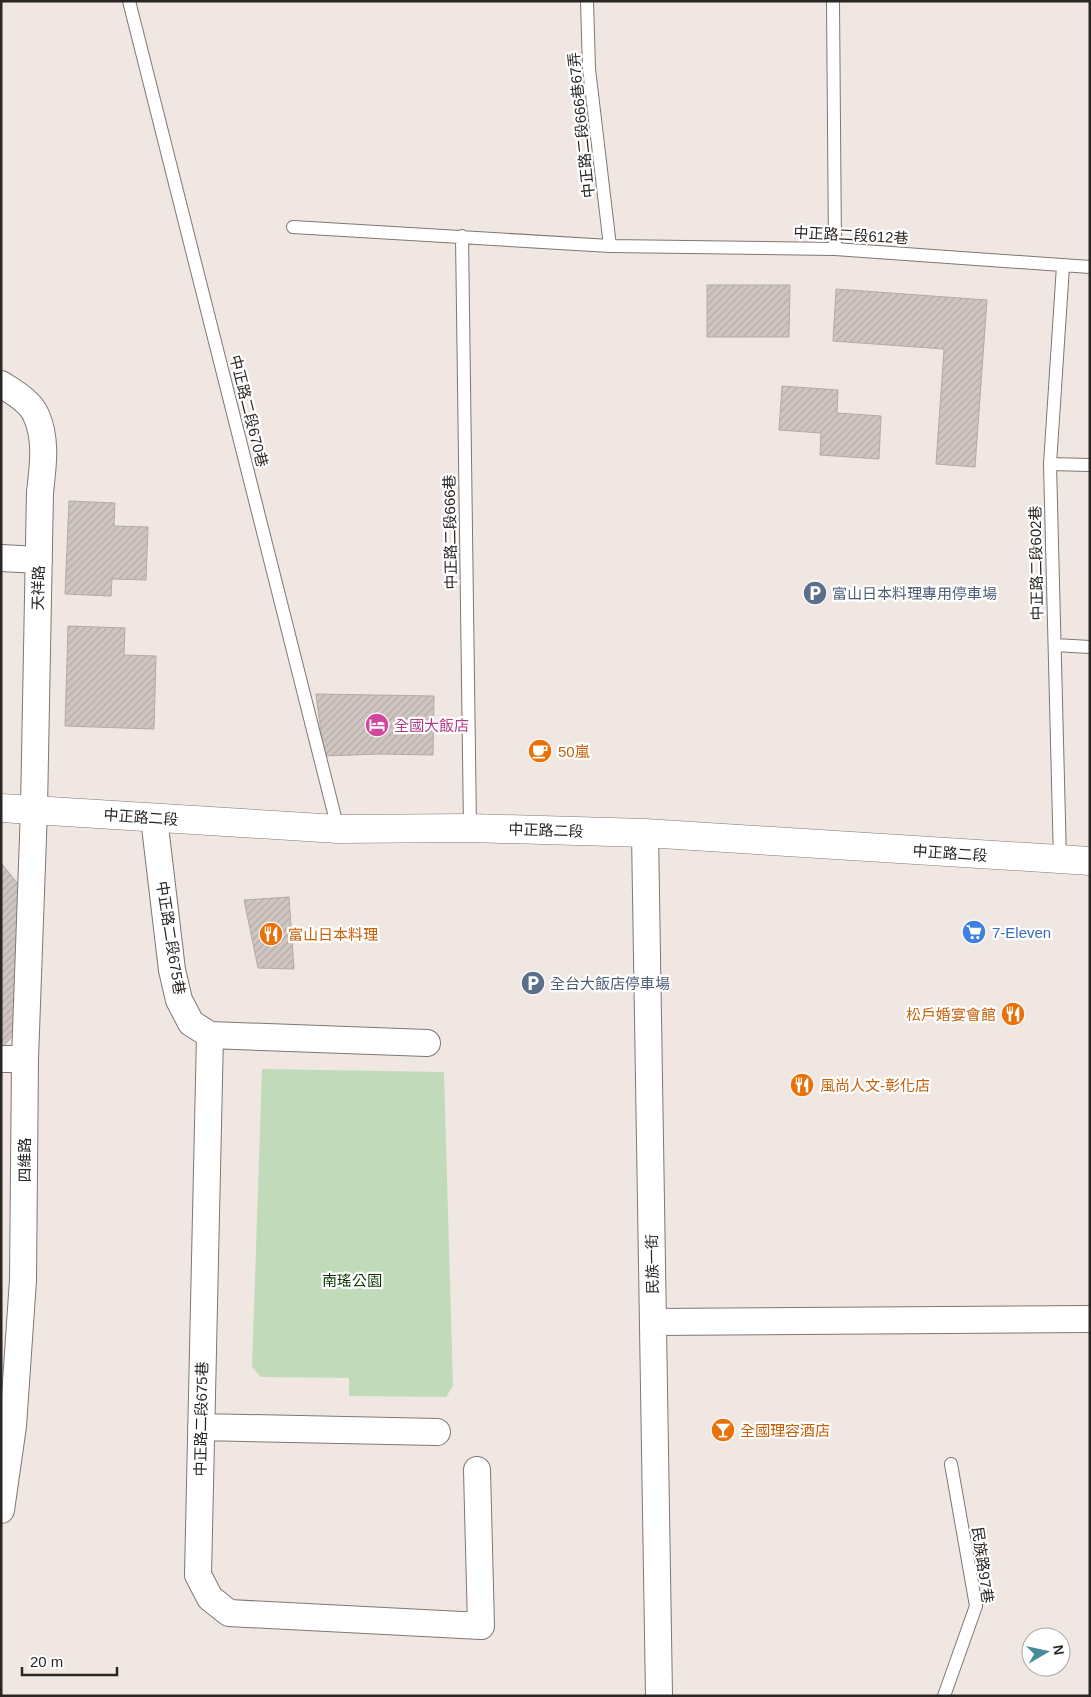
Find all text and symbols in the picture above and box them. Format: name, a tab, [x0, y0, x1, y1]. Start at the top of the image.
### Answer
street label: 中正路二段666巷67弄	[565, 51, 597, 199]
street label: 中正路二段612巷	[793, 224, 909, 246]
street label: 中正路二段670巷	[227, 353, 271, 469]
street label: 中正路二段666巷	[440, 474, 460, 590]
street label: 中正路二段602巷	[1026, 505, 1046, 621]
street label: 天祥路	[29, 565, 47, 611]
parking icon: 富山日本料理專用停車場	[802, 580, 828, 606]
place label: 富山日本料理專用停車場	[832, 585, 997, 602]
hotel icon: 全國大飯店	[364, 712, 390, 738]
place label: 全國大飯店	[394, 717, 469, 734]
cafe icon: 50嵐	[527, 738, 553, 764]
place label: 50嵐	[558, 743, 590, 760]
street label: 中正路二段	[103, 806, 179, 828]
street label: 中正路二段	[508, 820, 584, 840]
street label: 中正路二段	[912, 842, 988, 864]
street label: 中正路二段675巷	[154, 880, 188, 996]
supermarket icon: 7-Eleven	[961, 919, 987, 945]
restaurant icon: 富山日本料理	[258, 921, 284, 947]
place label: 7-Eleven	[992, 924, 1051, 941]
place label: 富山日本料理	[288, 926, 378, 943]
parking icon: 全台大飯店停車場	[520, 970, 546, 996]
place label: 全台大飯店停車場	[550, 975, 670, 992]
restaurant icon: 松戶婚宴會館	[1000, 1001, 1026, 1027]
place label: 松戶婚宴會館	[906, 1006, 996, 1023]
restaurant icon: 風尚人文-彰化店	[789, 1072, 815, 1098]
place label: 風尚人文-彰化店	[820, 1077, 930, 1094]
street label: 四維路	[16, 1137, 33, 1183]
street label: 民族一街	[643, 1234, 661, 1294]
park label: 南瑤公園	[322, 1272, 382, 1289]
street label: 中正路二段675巷	[191, 1361, 211, 1477]
bar icon: 全國理容酒店	[710, 1417, 736, 1443]
place label: 全國理容酒店	[740, 1422, 830, 1439]
street label: 民族路97巷	[969, 1526, 997, 1604]
north arrow	[1021, 1627, 1071, 1677]
scale bar	[22, 1644, 118, 1676]
text: N	[1050, 1644, 1068, 1656]
text: 20 m	[30, 1653, 63, 1670]

